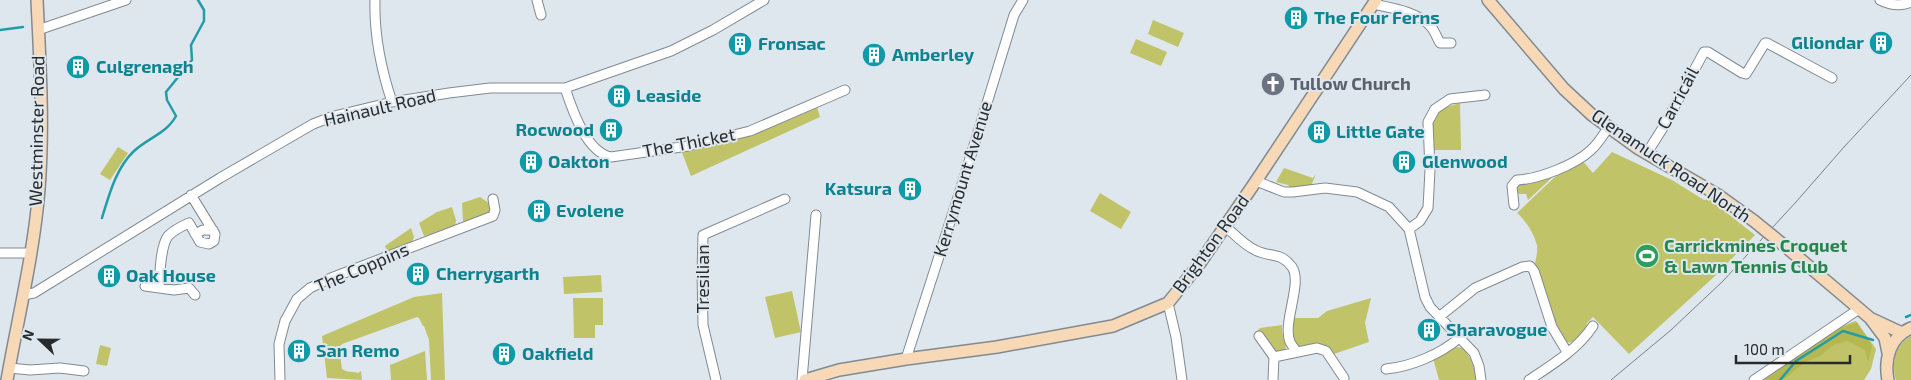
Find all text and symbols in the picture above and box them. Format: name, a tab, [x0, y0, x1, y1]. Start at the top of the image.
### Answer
building icon: The Four Ferns	[1283, 5, 1309, 31]
place label: The Four Ferns	[1314, 6, 1440, 28]
building icon: Gliondar	[1868, 30, 1894, 56]
building icon: Fronsac	[727, 31, 753, 57]
place label: Gliondar	[1791, 31, 1864, 53]
place label: Fronsac	[758, 32, 826, 54]
building icon: Amberley	[861, 42, 887, 68]
place label: Amberley	[892, 43, 975, 65]
building icon: Culgrenagh	[65, 54, 91, 80]
street label: Westminster Road	[24, 55, 48, 207]
place label: Culgrenagh	[96, 55, 194, 77]
street label: Carricáil	[1652, 62, 1703, 133]
church icon: Tullow Church	[1260, 71, 1286, 97]
place label: Tullow Church	[1290, 72, 1411, 94]
street label: Hainault Road	[322, 83, 438, 131]
building icon: Leaside	[606, 83, 632, 109]
place label: Leaside	[636, 84, 701, 106]
street label: Kerrymount Avenue	[928, 98, 996, 259]
street label: Glenamuck Road North	[1588, 104, 1755, 227]
building icon: Rocwood	[598, 117, 624, 143]
place label: Rocwood	[515, 118, 594, 140]
building icon: Little Gate	[1306, 119, 1332, 145]
place label: Little Gate	[1336, 120, 1425, 142]
street label: The Thicket	[641, 122, 737, 162]
building icon: Oakton	[518, 149, 544, 175]
building icon: Glenwood	[1391, 149, 1417, 175]
place label: Oakton	[548, 150, 610, 172]
place label: Glenwood	[1422, 150, 1508, 172]
building icon: Katsura	[897, 176, 923, 202]
place label: Katsura	[825, 177, 892, 199]
street label: Brighton Road	[1167, 190, 1253, 297]
building icon: Evolene	[526, 198, 552, 224]
place label: Evolene	[556, 199, 624, 221]
place label: Carrickmines Croquet & Lawn Tennis Club	[1664, 234, 1848, 277]
street label: The Coppins	[311, 237, 412, 297]
sports icon: Carrickmines Croquet & Lawn Tennis Club	[1634, 243, 1660, 269]
street label: Tresilian	[691, 244, 713, 314]
building icon: Cherrygarth	[405, 261, 431, 287]
place label: Cherrygarth	[436, 262, 540, 284]
building icon: Oak House	[96, 263, 122, 289]
place label: Oak House	[126, 264, 216, 286]
north arrow	[15, 315, 65, 365]
building icon: Sharavogue	[1416, 317, 1442, 343]
place label: Sharavogue	[1446, 318, 1547, 340]
text: N	[18, 327, 37, 343]
scale bar	[1736, 332, 1850, 364]
building icon: San Remo	[286, 338, 312, 364]
place label: San Remo	[316, 339, 400, 361]
text: 100 m	[1744, 340, 1785, 358]
building icon: Oakfield	[491, 341, 517, 367]
place label: Oakfield	[522, 342, 594, 364]

